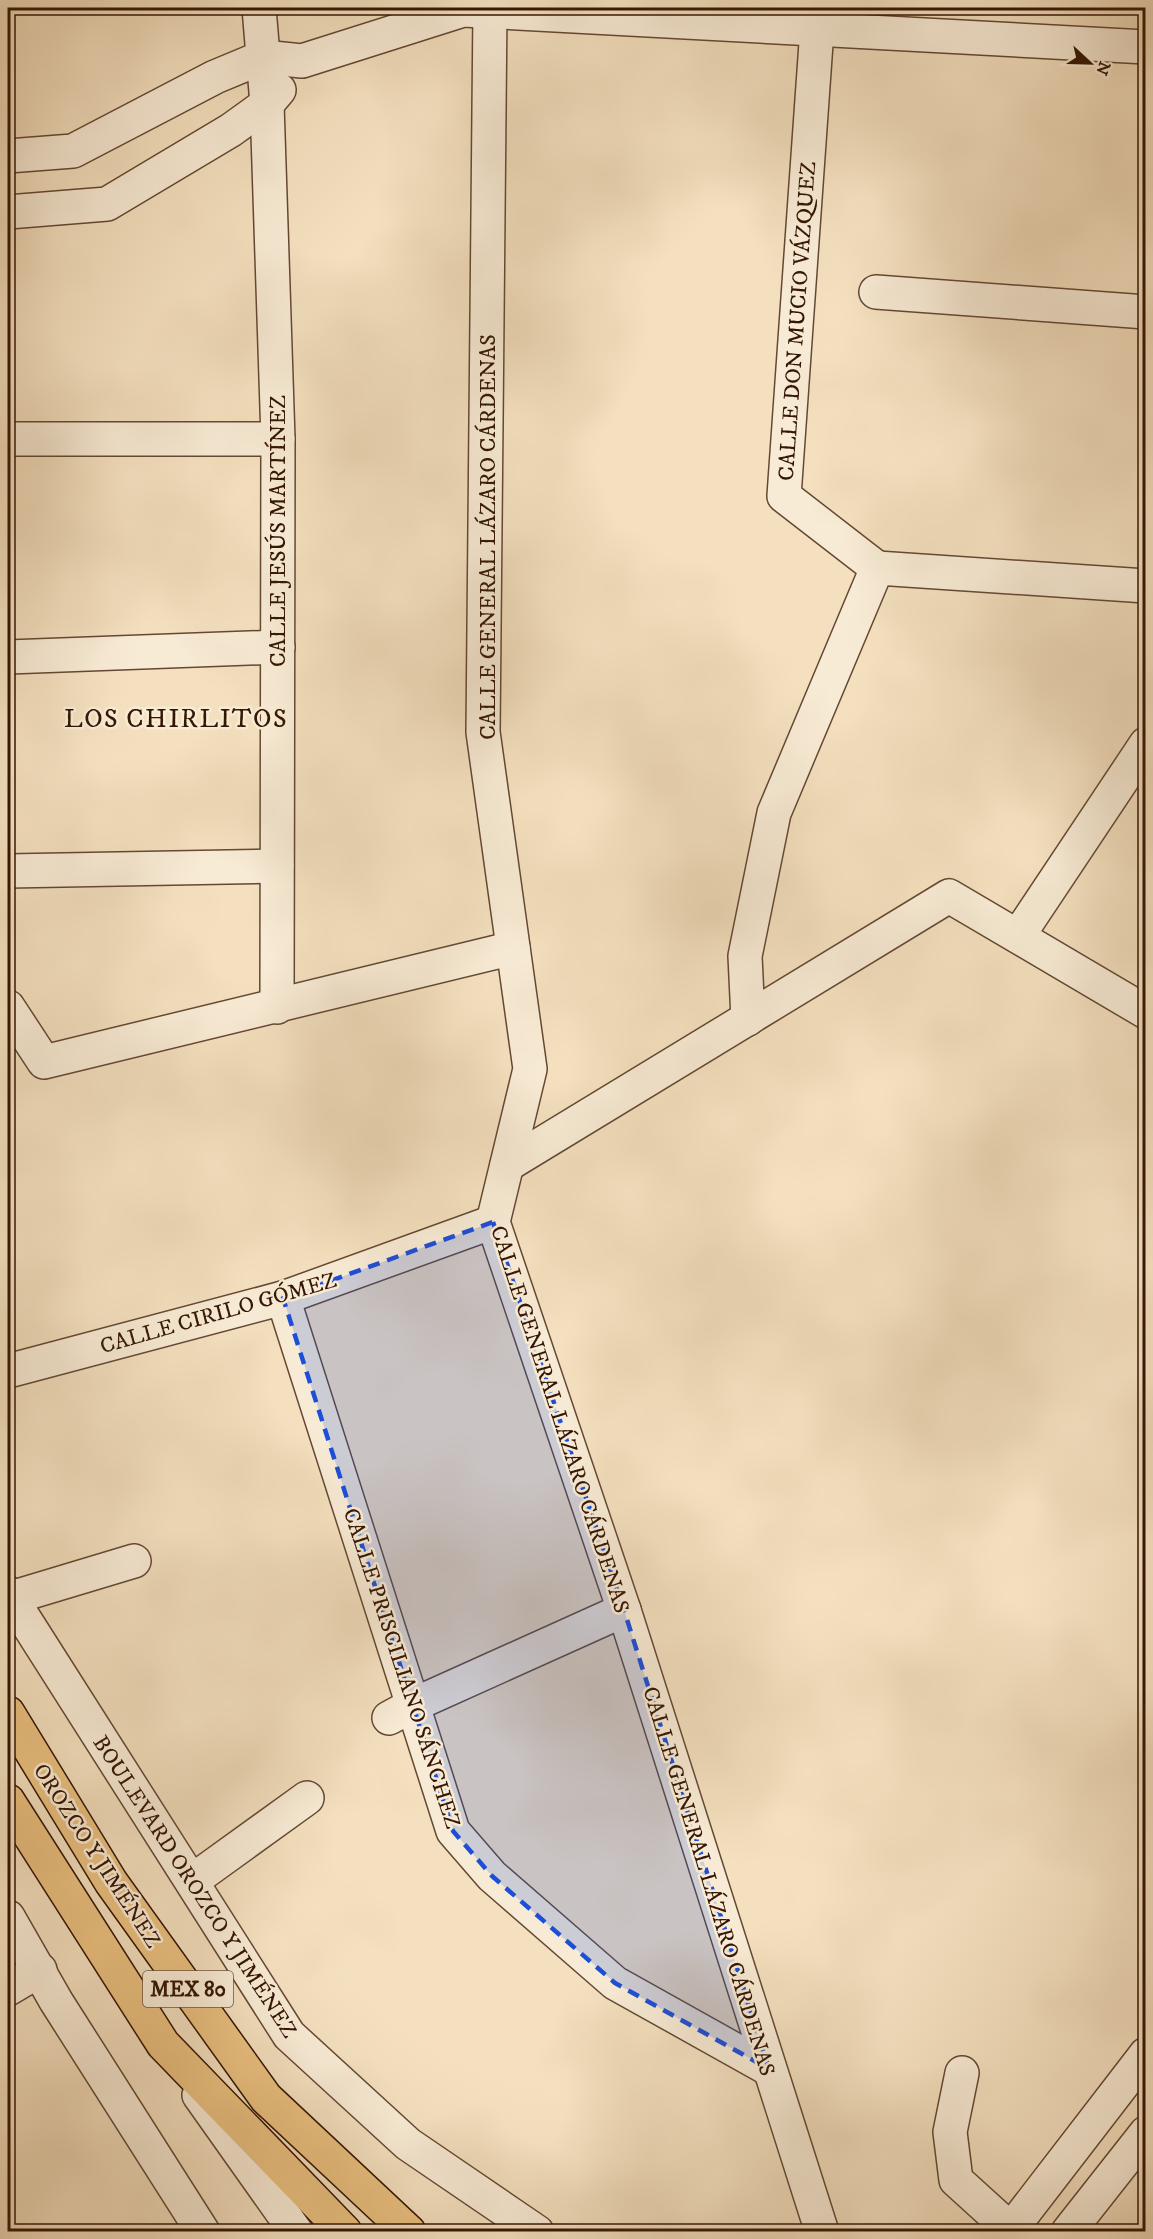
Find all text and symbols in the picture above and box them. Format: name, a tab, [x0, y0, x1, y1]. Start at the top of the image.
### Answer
north arrow	[1060, 33, 1120, 93]
text: N	[1091, 58, 1115, 78]
street label: CALLE DON MUCIO VÁZQUEZ	[772, 160, 822, 482]
street label: CALLE GENERAL LÁZARO CÁRDENAS	[474, 334, 502, 740]
street label: CALLE JESÚS MARTÍNEZ	[264, 395, 292, 667]
district label: LOS CHIRLITOS	[64, 703, 288, 736]
street label: CALLE GENERAL LÁZARO CÁRDENAS	[484, 1222, 636, 1617]
street label: CALLE CIRILO GÓMEZ	[97, 1266, 340, 1360]
street label: CALLE PRISCILIANO SÁNCHEZ	[337, 1504, 467, 1832]
street label: CALLE GENERAL LÁZARO CÁRDENAS	[636, 1683, 782, 2079]
street label: BOULEVARD OROZCO Y JIMÉNEZ	[87, 1731, 303, 2043]
street label: OROZCO Y JIMÉNEZ	[27, 1759, 166, 1953]
road number: MEX 80	[143, 1971, 233, 2007]

